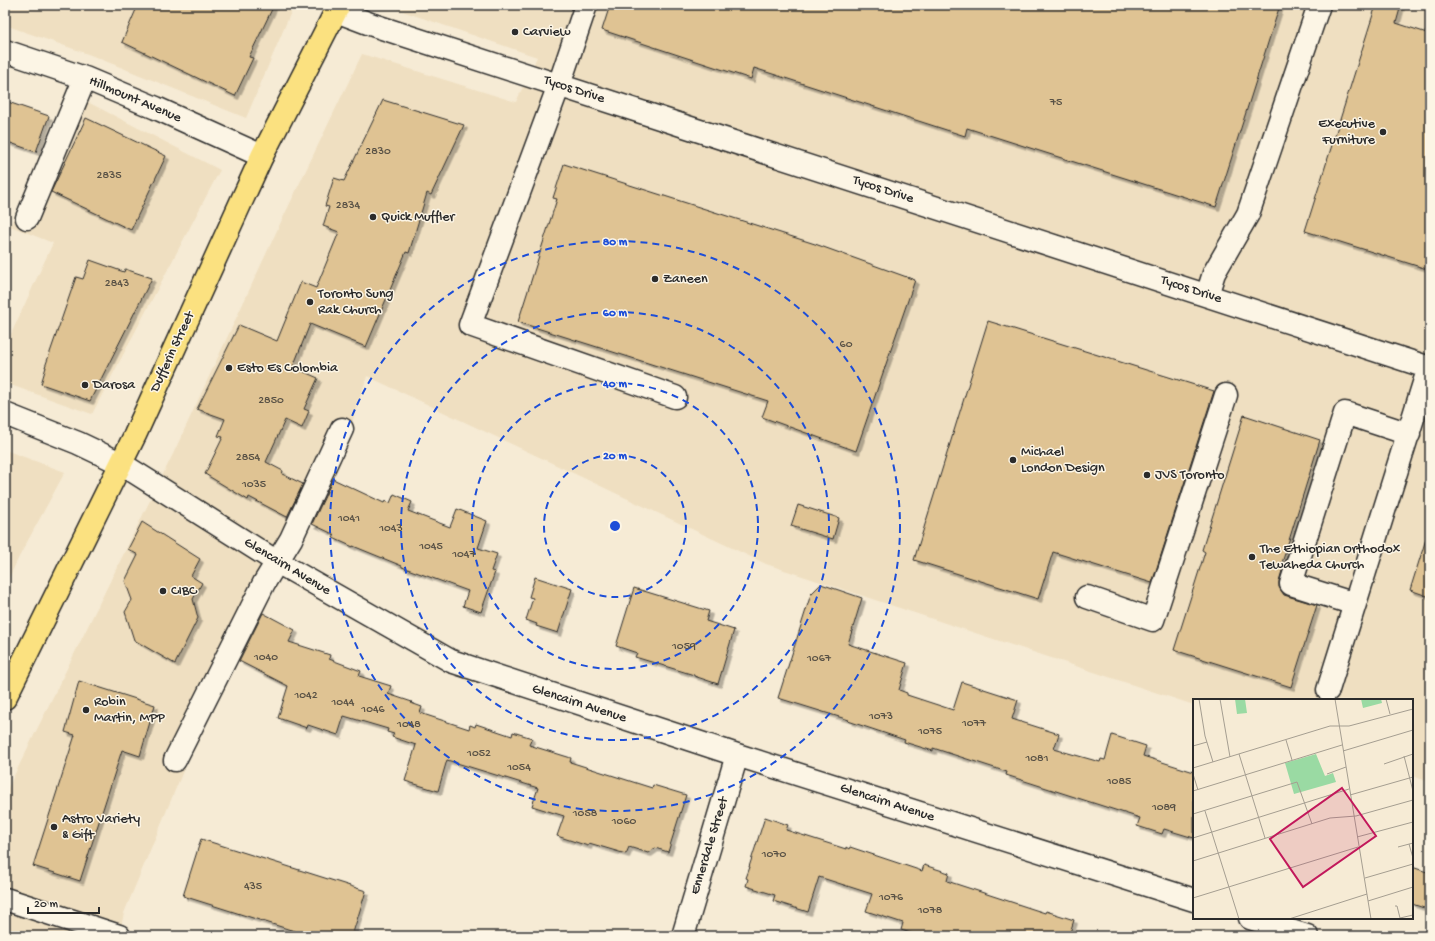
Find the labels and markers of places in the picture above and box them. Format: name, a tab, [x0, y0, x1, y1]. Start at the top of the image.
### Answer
place label: Carview	[523, 24, 571, 41]
marker: Carview	[510, 27, 520, 37]
place label: Executive Furniture	[1318, 116, 1376, 149]
marker: Executive Furniture	[1378, 127, 1388, 137]
place label: Quick Muffler	[381, 209, 455, 226]
marker: Quick Muffler	[368, 212, 378, 222]
place label: Zaneen	[663, 271, 708, 288]
marker: Zaneen	[650, 274, 660, 284]
place label: Toronto Sung Rak Church	[317, 286, 394, 319]
marker: Toronto Sung Rak Church	[305, 297, 315, 307]
place label: Esto Es Colombia	[237, 360, 339, 377]
marker: Esto Es Colombia	[224, 363, 234, 373]
place label: Darosa	[92, 377, 136, 394]
marker: Darosa	[80, 380, 90, 390]
place label: Michael London Design	[1021, 444, 1105, 477]
marker: Michael London Design	[1008, 455, 1018, 465]
place label: JVS Toronto	[1155, 467, 1225, 484]
marker: JVS Toronto	[1142, 470, 1152, 480]
centre of rings	[608, 519, 622, 533]
place label: The Ethiopian Orthodox Tewaheda Church	[1259, 541, 1401, 574]
marker: The Ethiopian Orthodox Tewaheda Church	[1247, 552, 1257, 562]
place label: CIBC	[171, 583, 198, 600]
marker: CIBC	[158, 586, 168, 596]
place label: Robin Martin, MPP	[94, 694, 165, 727]
marker: Robin Martin, MPP	[81, 705, 91, 715]
place label: Astro Variety & Gift	[62, 811, 140, 844]
marker: Astro Variety & Gift	[49, 822, 59, 832]

